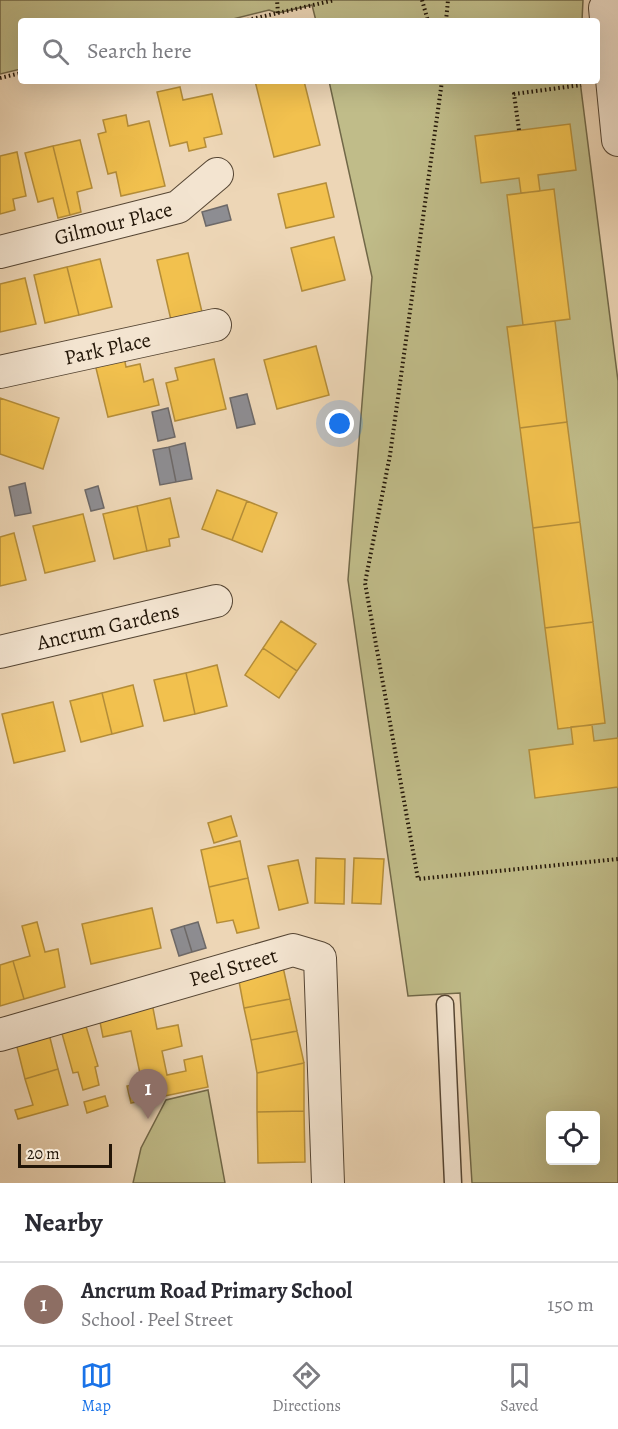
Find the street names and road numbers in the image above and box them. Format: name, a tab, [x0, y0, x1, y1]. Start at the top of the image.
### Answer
street label: Gilmour Place	[51, 195, 175, 252]
street label: Park Place	[61, 325, 153, 372]
street label: Ancrum Gardens	[33, 596, 182, 657]
street label: Peel Street	[186, 941, 281, 993]

